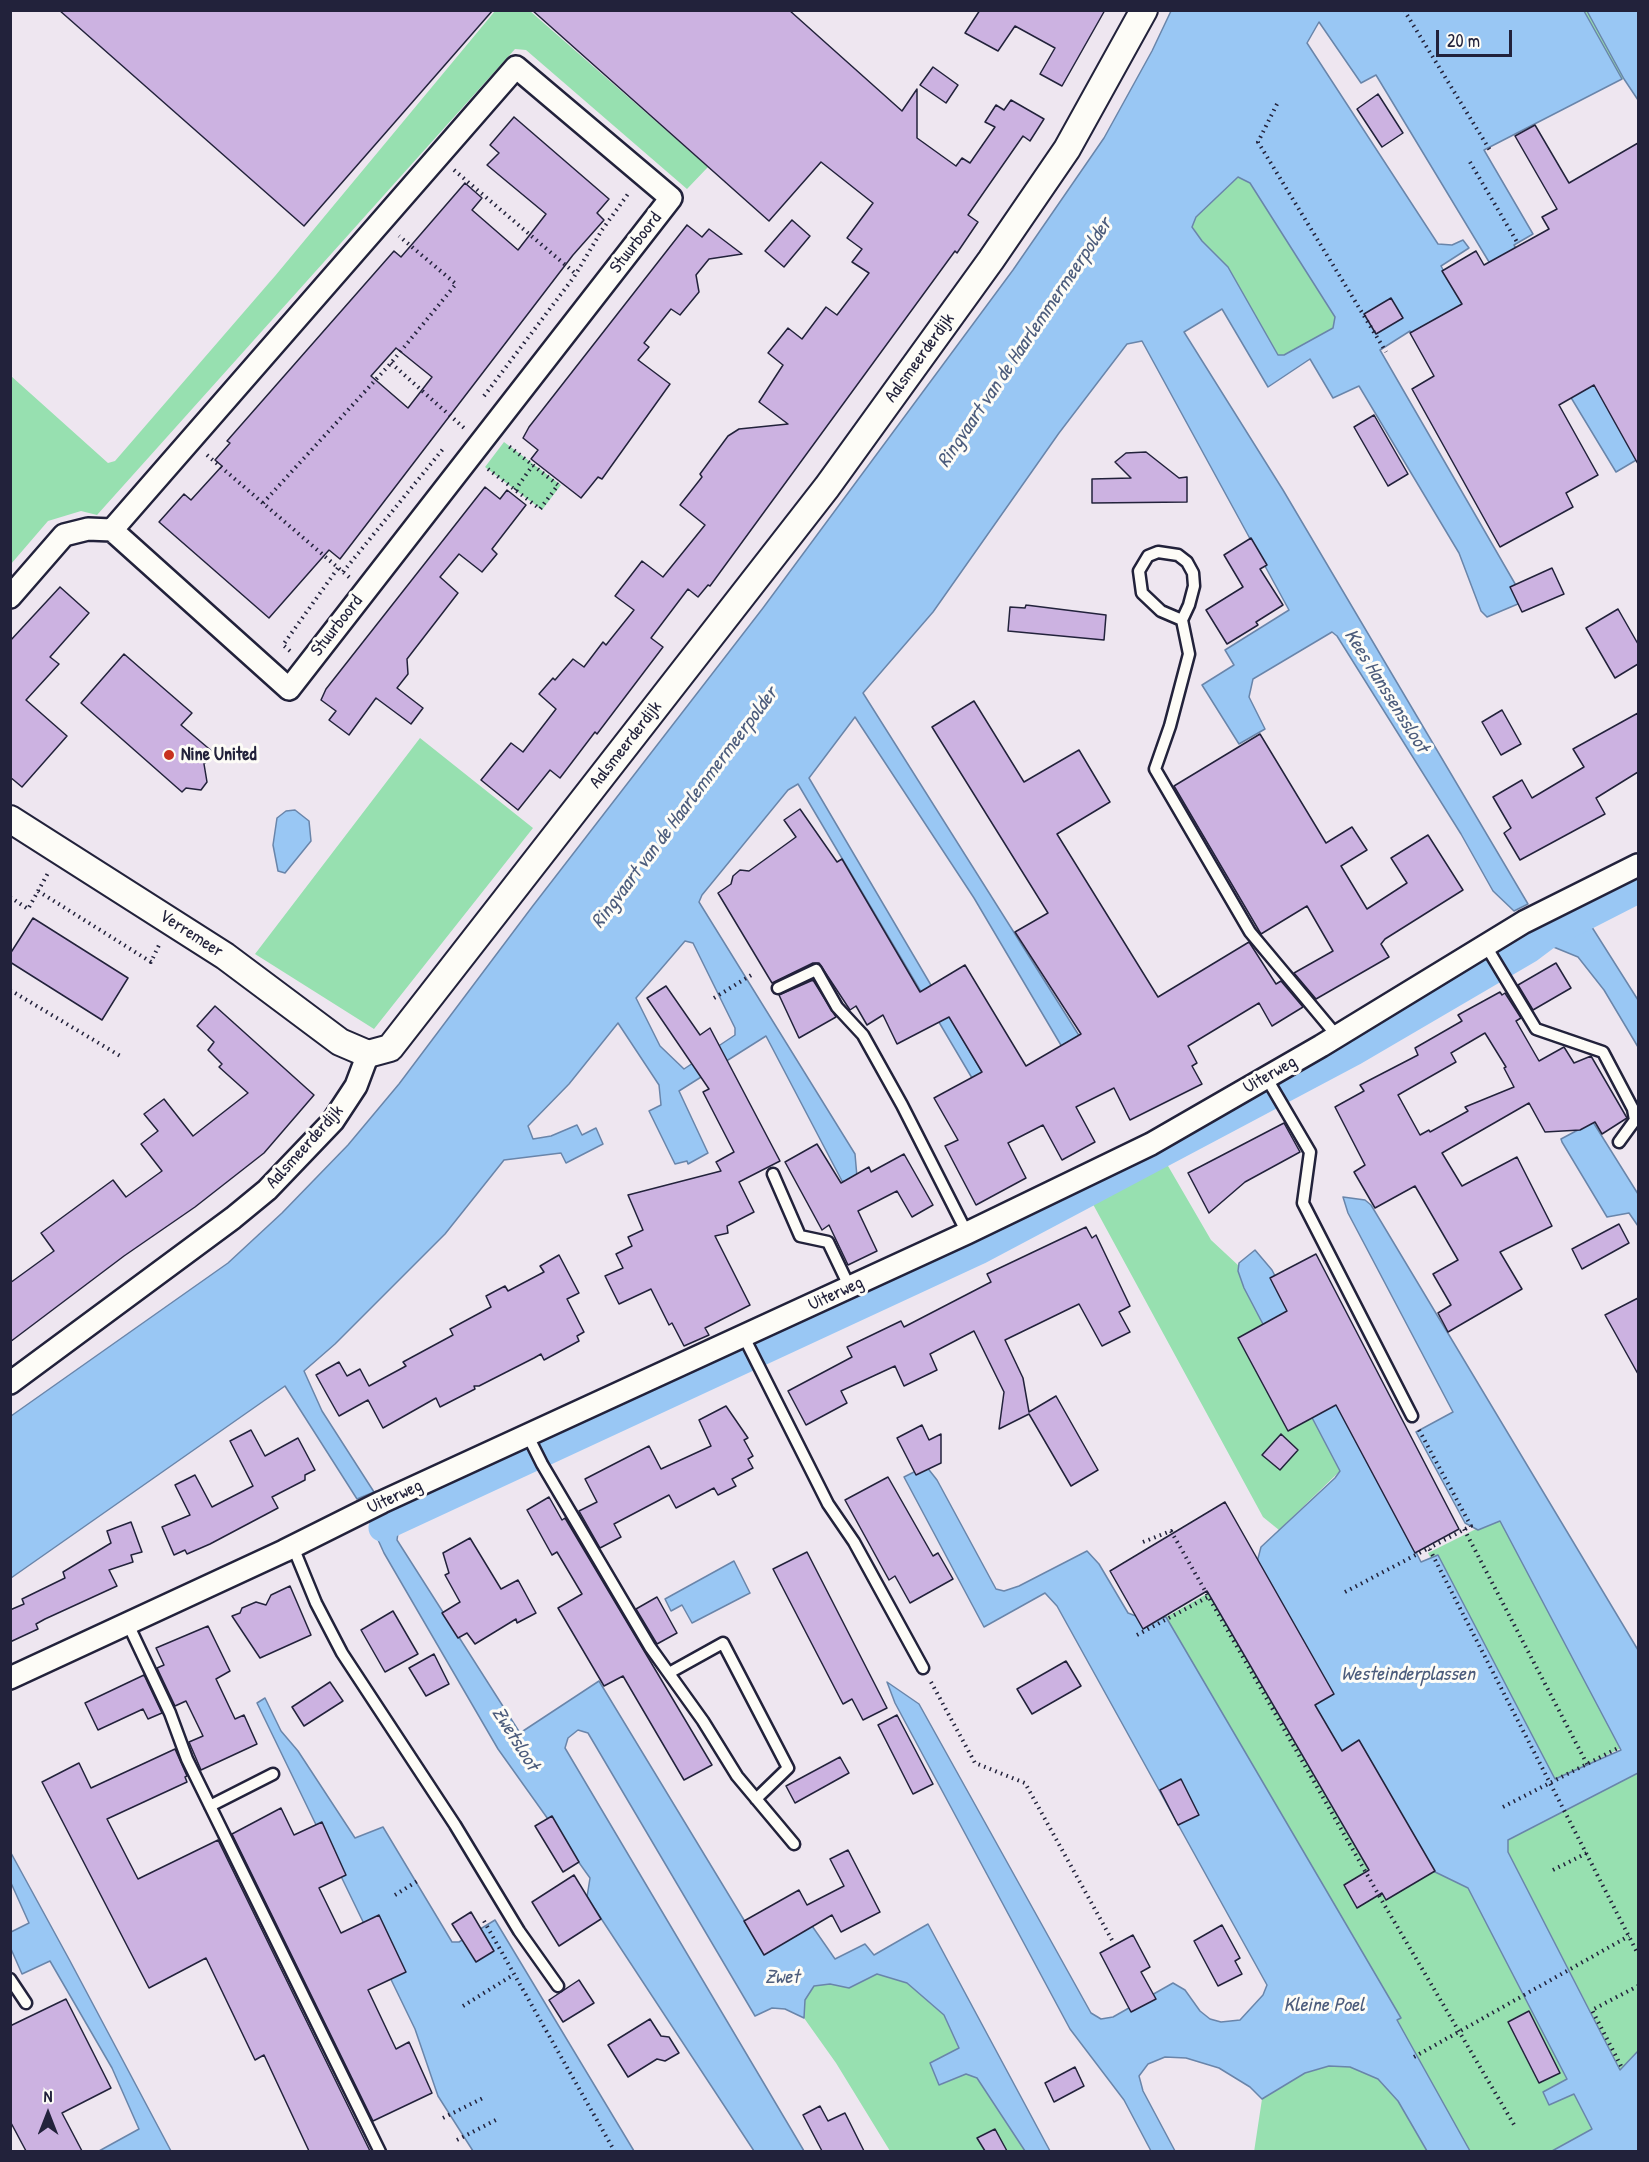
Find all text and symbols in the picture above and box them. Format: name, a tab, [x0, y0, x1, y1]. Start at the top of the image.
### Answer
scale bar	[1439, 18, 1516, 56]
text: 20 m	[1447, 28, 1480, 53]
street label: Stuurboord	[605, 208, 667, 278]
water label: Ringvaart van de Haarlemmermeerpolder	[932, 214, 1118, 472]
street label: Aalsmeerderdijk	[880, 309, 960, 407]
street label: Stuurboord	[306, 591, 368, 661]
water label: Kees Hanssenssloot	[1338, 625, 1434, 757]
water label: Ringvaart van de Haarlemmermeerpolder	[586, 683, 784, 933]
street label: Aalsmeerderdijk	[585, 697, 667, 793]
place label: Nine United	[181, 744, 256, 766]
marker: Nine United	[162, 748, 176, 762]
street label: Verremeer	[155, 905, 227, 963]
street label: Uiterweg	[1240, 1051, 1300, 1099]
street label: Aalsmeerderdijk	[262, 1101, 348, 1193]
street label: Uiterweg	[805, 1272, 867, 1316]
street label: Uiterweg	[364, 1475, 426, 1519]
water label: Westeinderplassen	[1341, 1663, 1475, 1687]
water label: Zwetsloot	[486, 1703, 544, 1775]
water label: Zwet	[765, 1966, 799, 1990]
water label: Kleine Poel	[1284, 1994, 1364, 2018]
north arrow	[18, 2084, 78, 2144]
text: N	[44, 2085, 52, 2107]

